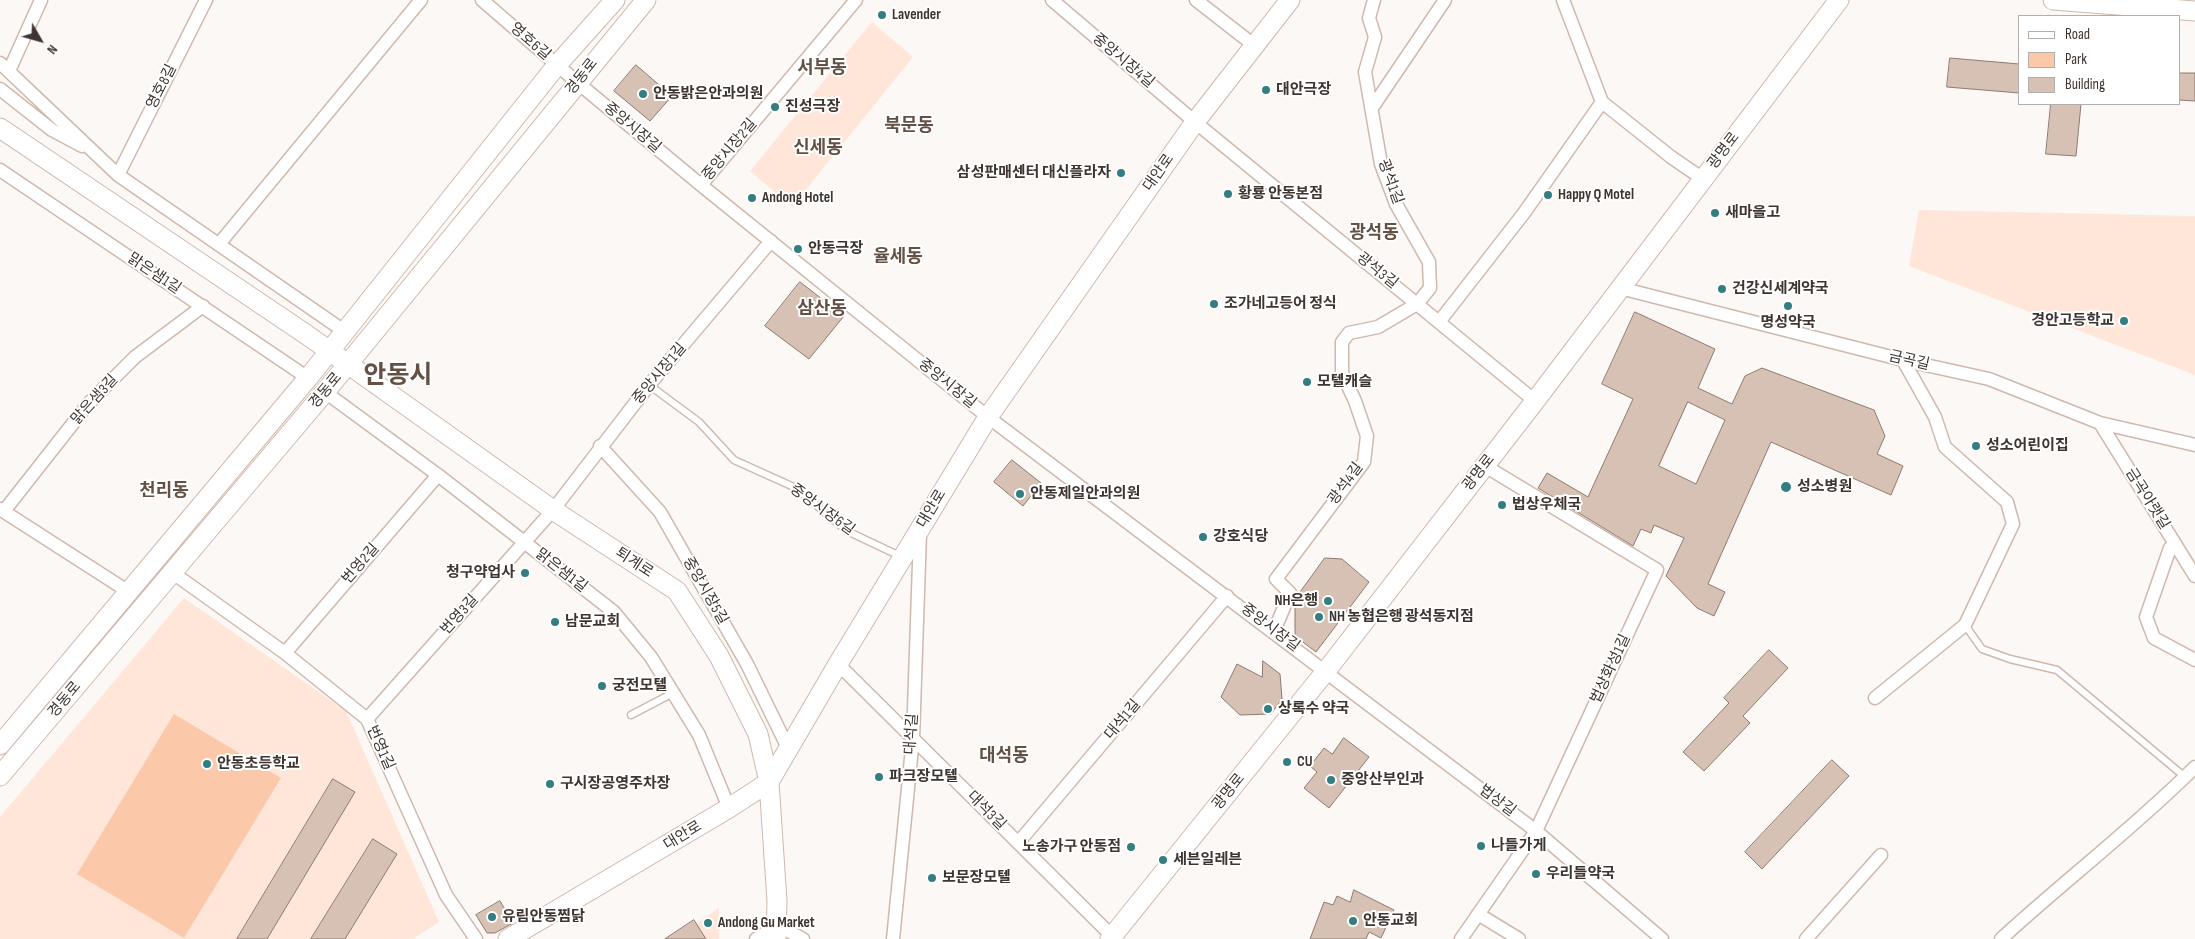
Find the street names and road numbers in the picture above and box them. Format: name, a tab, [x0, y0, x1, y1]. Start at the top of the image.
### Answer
street label: 영호6길	[506, 19, 554, 65]
street label: 중앙시장4길	[1088, 30, 1158, 92]
street label: 경동로	[562, 55, 602, 99]
street label: 영호8길	[143, 62, 181, 112]
street label: 중앙시장길	[600, 99, 664, 157]
street label: 중앙시장2길	[699, 115, 761, 185]
street label: 광명로	[1704, 129, 1744, 173]
street label: 대안로	[1140, 151, 1178, 195]
street label: 광석1길	[1374, 157, 1406, 207]
street label: 광석3길	[1353, 249, 1401, 293]
street label: 맑은샘1길	[124, 250, 184, 298]
street label: 중앙시장1길	[629, 340, 691, 408]
street label: 금곡길	[1887, 348, 1931, 374]
street label: 중앙시장길	[915, 355, 979, 413]
street label: 경동로	[306, 369, 346, 413]
street label: 맑은샘3길	[68, 371, 122, 429]
street label: 광명로	[1459, 451, 1499, 495]
street label: 광석4길	[1325, 459, 1367, 509]
street label: 금곡아랫길	[2121, 465, 2173, 533]
street label: 중앙시장6길	[786, 481, 858, 539]
street label: 대안로	[914, 487, 950, 531]
street label: 번영2길	[339, 540, 383, 588]
street label: 퇴계로	[612, 544, 656, 582]
street label: 맑은샘1길	[532, 545, 590, 597]
street label: 중앙시장5길	[678, 554, 732, 628]
street label: 번영3길	[437, 591, 483, 639]
street label: 중앙시장길	[1237, 600, 1303, 656]
street label: 법상화성1길	[1587, 632, 1635, 706]
street label: 경동로	[45, 678, 85, 722]
street label: 대석1길	[1101, 696, 1145, 744]
street label: 대석길	[902, 713, 922, 755]
street label: 번영1길	[362, 723, 398, 773]
street label: 광명로	[1209, 770, 1249, 814]
street label: 법상길	[1475, 781, 1519, 821]
street label: 대석3길	[963, 788, 1009, 834]
street label: 대안로	[661, 818, 705, 854]

